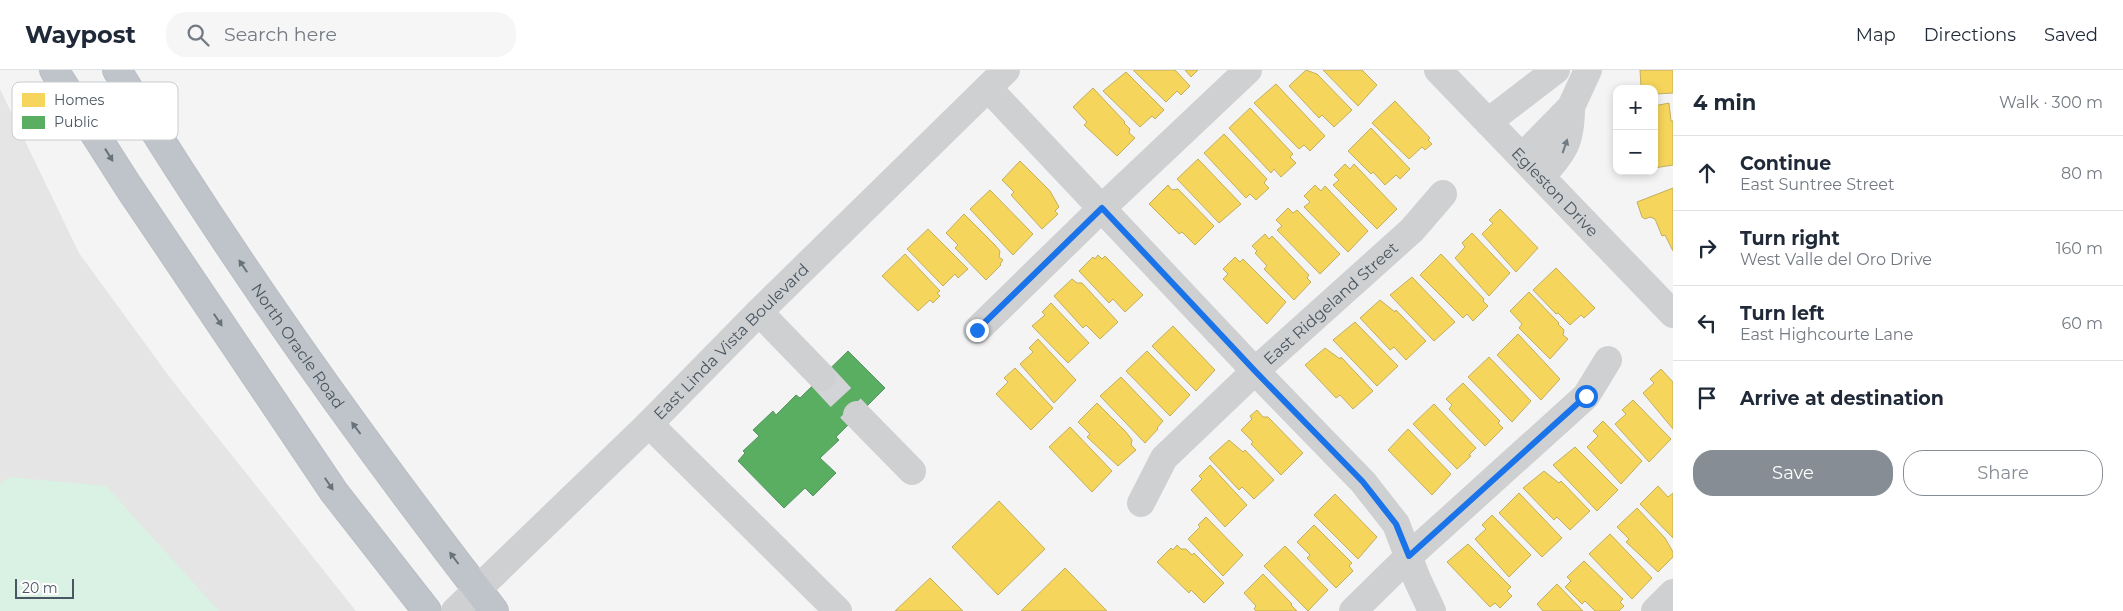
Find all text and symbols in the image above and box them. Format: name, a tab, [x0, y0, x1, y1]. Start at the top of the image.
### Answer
search box	[166, 12, 516, 57]
text: Waypost	[25, 20, 136, 49]
icon: search	[184, 21, 212, 49]
text: Search here	[224, 23, 337, 46]
text: Map	[1856, 24, 1896, 46]
text: Directions	[1924, 24, 2016, 46]
text: Saved	[2044, 24, 2098, 46]
legend	[12, 82, 178, 140]
map controls	[1613, 85, 1658, 175]
button: +	[1613, 85, 1658, 130]
text: 4 min	[1693, 90, 1756, 115]
text: Homes	[54, 91, 104, 109]
text: Walk · 300 m	[1999, 93, 2103, 112]
text: Public	[54, 113, 98, 131]
button: −	[1613, 130, 1658, 175]
one-way arrow	[1561, 138, 1569, 153]
street label: Egleston Drive	[1508, 143, 1603, 240]
one-way arrow	[104, 149, 113, 162]
text: Continue	[1740, 152, 1831, 175]
icon: ahead	[1693, 159, 1721, 187]
text: 80 m	[2061, 164, 2103, 183]
text: East Suntree Street	[1740, 175, 1895, 194]
text: Turn right	[1740, 227, 1840, 250]
icon: right	[1693, 234, 1721, 262]
street label: East Ridgeland Street	[1259, 238, 1402, 368]
text: 160 m	[2056, 239, 2103, 258]
text: West Valle del Oro Drive	[1740, 250, 1932, 269]
street label: East Linda Vista Boulevard	[650, 259, 813, 423]
one-way arrow	[238, 260, 248, 273]
street label: North Oracle Road	[248, 279, 349, 412]
text: Turn left	[1740, 302, 1825, 325]
icon: left	[1693, 309, 1721, 337]
one-way arrow	[213, 313, 223, 327]
text: 60 m	[2061, 314, 2103, 333]
route end	[966, 319, 989, 342]
text: East Highcourte Lane	[1740, 325, 1913, 344]
icon: arrive	[1693, 384, 1721, 412]
route start	[1575, 385, 1598, 408]
text: Arrive at destination	[1740, 387, 1944, 410]
one-way arrow	[351, 421, 361, 435]
button: Save	[1693, 450, 1893, 496]
button: Share	[1903, 450, 2103, 496]
one-way arrow	[324, 477, 334, 490]
one-way arrow	[448, 552, 459, 565]
scale bar	[15, 576, 74, 599]
text: 20 m	[22, 579, 58, 597]

